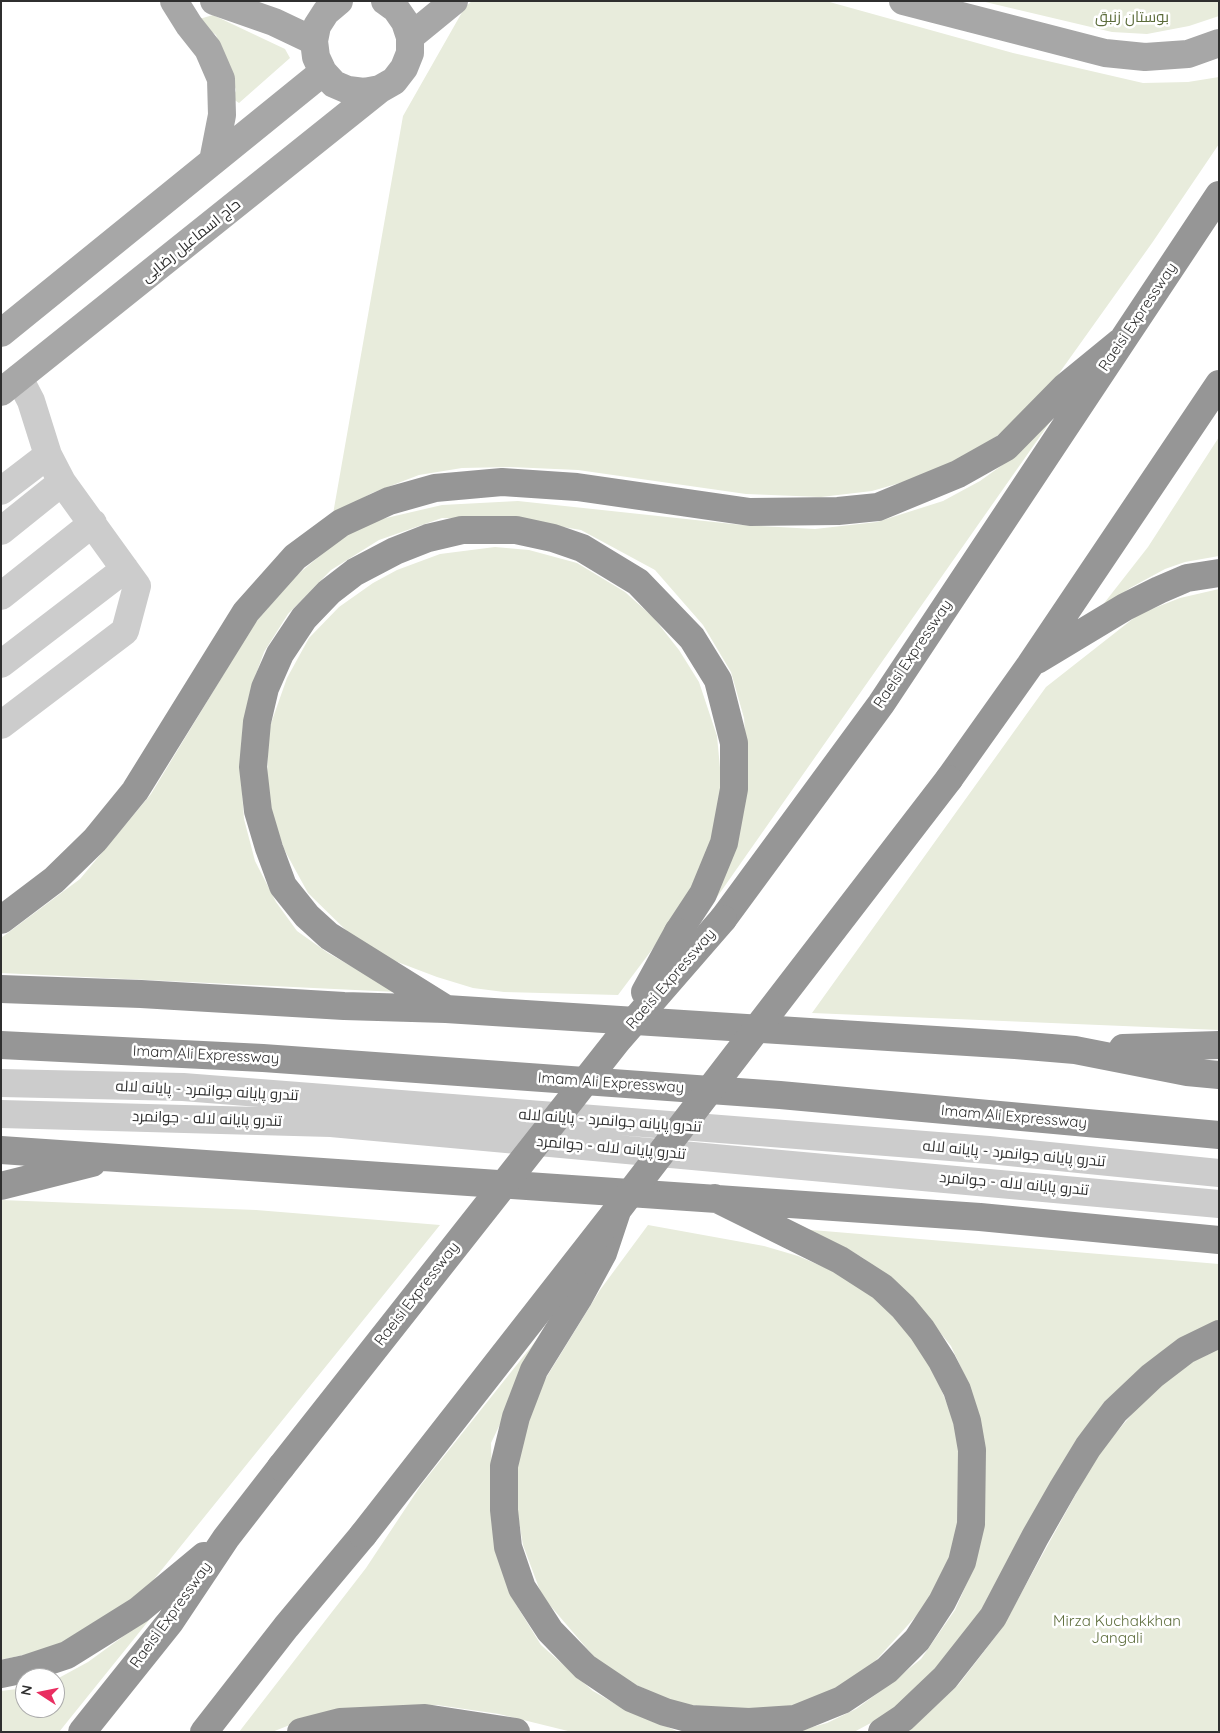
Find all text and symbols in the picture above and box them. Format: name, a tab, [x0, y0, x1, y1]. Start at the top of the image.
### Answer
park label: بوستان زنبق	[1095, 8, 1169, 26]
street label: حاج اسماعیل رضایی	[138, 196, 244, 286]
street label: Raeisi Expressway	[1095, 259, 1181, 375]
street label: Raeisi Expressway	[870, 596, 956, 712]
street label: Raeisi Expressway	[623, 925, 719, 1033]
street label: Imam Ali Expressway	[132, 1042, 280, 1068]
street label: Imam Ali Expressway	[537, 1069, 685, 1097]
street label: تندرو پایانه جوانمرد - پایانه لاله	[115, 1077, 299, 1105]
street label: Imam Ali Expressway	[940, 1102, 1088, 1132]
street label: تندرو پایانه جوانمرد - پایانه لاله	[518, 1106, 702, 1136]
street label: تندرو پایانه لاله - جوانمرد	[132, 1107, 282, 1131]
street label: تندرو پایانه لاله - جوانمرد	[536, 1133, 686, 1163]
street label: تندرو پایانه جوانمرد - پایانه لاله	[922, 1137, 1106, 1171]
street label: تندرو پایانه لاله - جوانمرد	[939, 1169, 1089, 1199]
street label: Raeisi Expressway	[371, 1238, 463, 1350]
street label: Raeisi Expressway	[126, 1558, 216, 1672]
park label: Mirza Kuchakkhan Jangali	[1053, 1612, 1181, 1647]
north arrow	[15, 1668, 65, 1718]
text: N	[16, 1684, 36, 1697]

